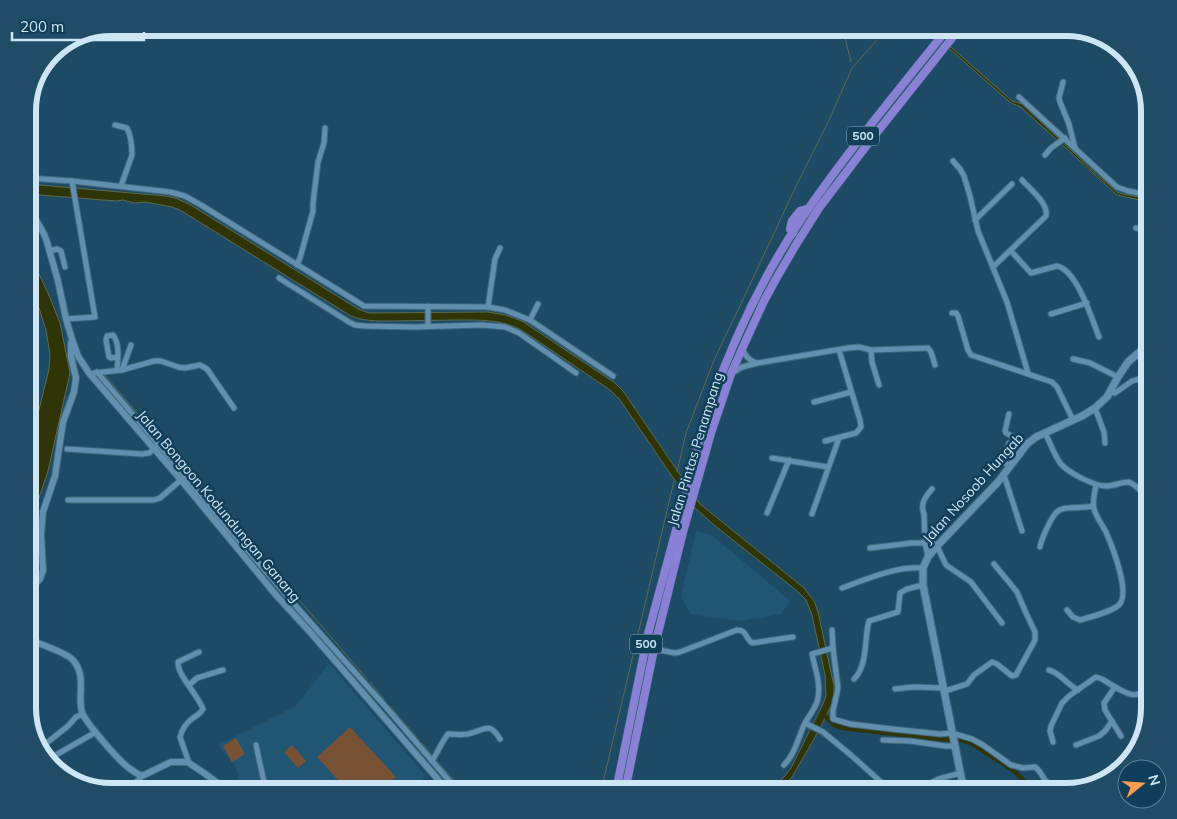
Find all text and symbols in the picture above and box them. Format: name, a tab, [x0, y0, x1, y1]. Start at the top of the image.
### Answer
scale bar	[12, 10, 145, 42]
text: 200 m	[20, 17, 64, 36]
road number: 500	[847, 126, 879, 146]
street label: Jalan Pintas Penampang	[663, 370, 727, 528]
street label: Jalan Bongoon Kodundungan Ganang	[133, 406, 305, 606]
street label: Jalan Nosoob Hungab	[919, 429, 1027, 547]
road number: 500	[630, 634, 662, 654]
north arrow	[1117, 759, 1167, 809]
text: N	[1144, 773, 1165, 788]

